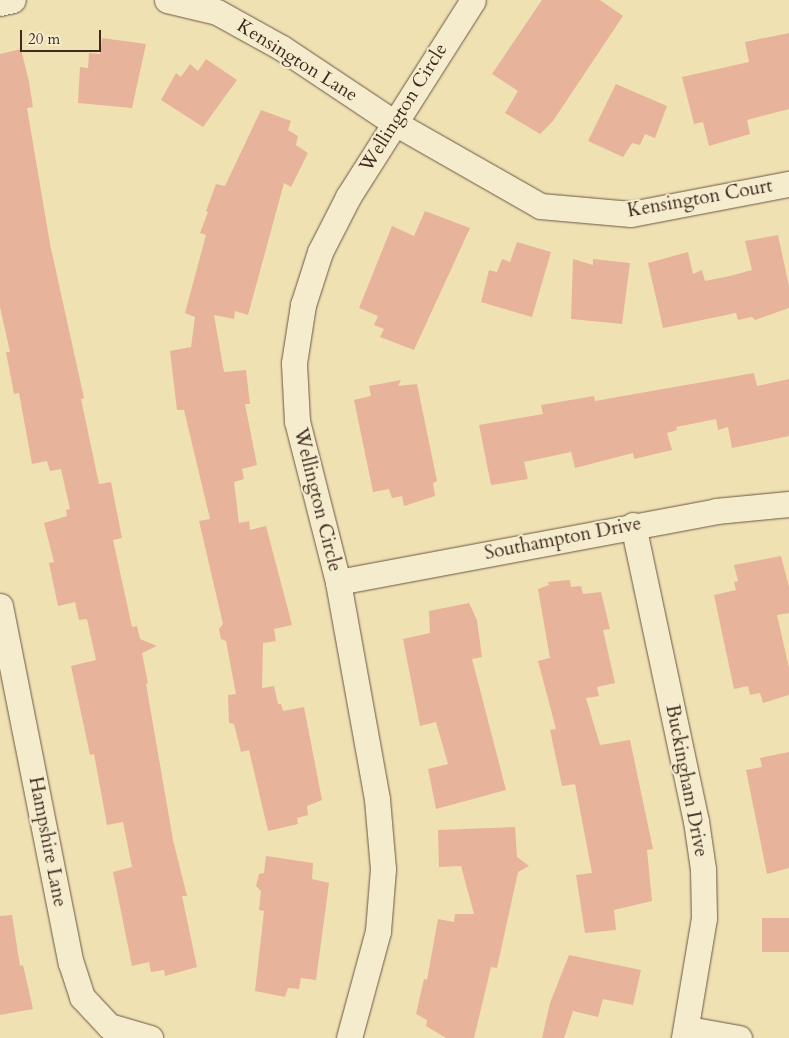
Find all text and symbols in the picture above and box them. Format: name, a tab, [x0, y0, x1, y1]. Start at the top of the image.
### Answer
street label: Kensington Lane	[232, 15, 362, 107]
scale bar	[22, 20, 104, 52]
text: 20 m	[28, 29, 60, 49]
street label: Wellington Circle	[355, 40, 453, 176]
street label: Kensington Court	[626, 175, 774, 223]
street label: Wellington Circle	[288, 426, 346, 574]
street label: Southampton Drive	[483, 513, 643, 565]
street label: Buckingham Drive	[660, 703, 712, 859]
street label: Hampshire Lane	[23, 775, 71, 909]

